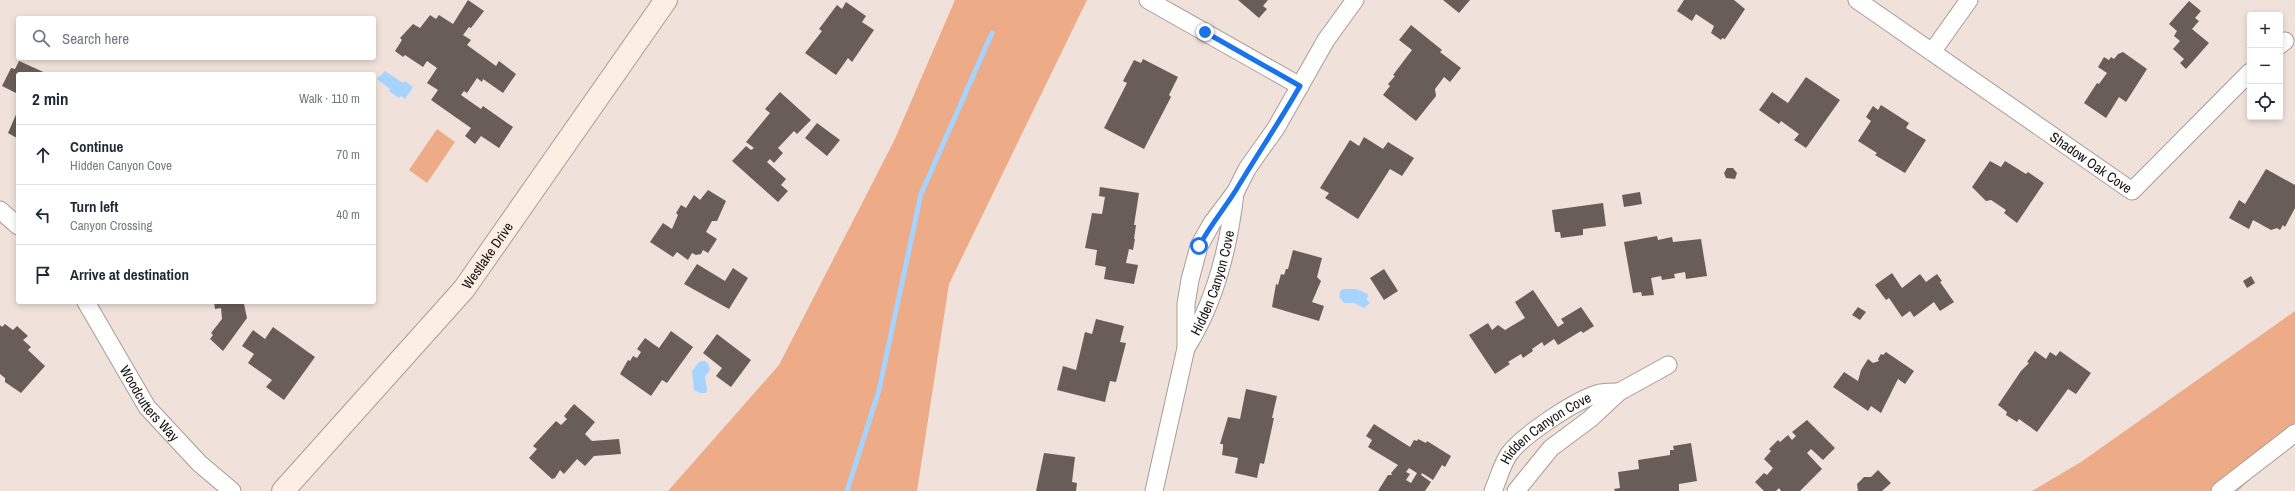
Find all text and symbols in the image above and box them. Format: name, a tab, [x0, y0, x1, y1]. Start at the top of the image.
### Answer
map controls	[2247, 12, 2283, 120]
button: +	[2247, 12, 2283, 48]
search box	[16, 16, 376, 60]
route end	[1196, 23, 1214, 41]
icon: search	[30, 27, 52, 49]
text: Search here	[62, 28, 129, 49]
button: −	[2247, 48, 2283, 84]
button: locate	[2247, 84, 2283, 120]
text: 2 min	[32, 87, 68, 110]
text: Walk · 110 m	[299, 90, 360, 107]
street label: Shadow Oak Cove	[2047, 128, 2136, 197]
text: Continue	[70, 136, 123, 157]
icon: ahead	[32, 144, 54, 166]
text: 70 m	[336, 146, 360, 163]
text: Hidden Canyon Cove	[70, 157, 172, 174]
text: Turn left	[70, 196, 118, 217]
icon: left	[32, 204, 54, 226]
text: 40 m	[336, 206, 360, 223]
text: Canyon Crossing	[70, 217, 152, 234]
street label: Westlake Drive	[458, 219, 517, 293]
street label: Hidden Canyon Cove	[1186, 229, 1238, 338]
route start	[1190, 237, 1208, 255]
icon: arrive	[32, 264, 54, 286]
text: Arrive at destination	[70, 264, 189, 285]
street label: Woodcutters Way	[116, 362, 183, 445]
street label: Hidden Canyon Cove	[1496, 388, 1594, 467]

